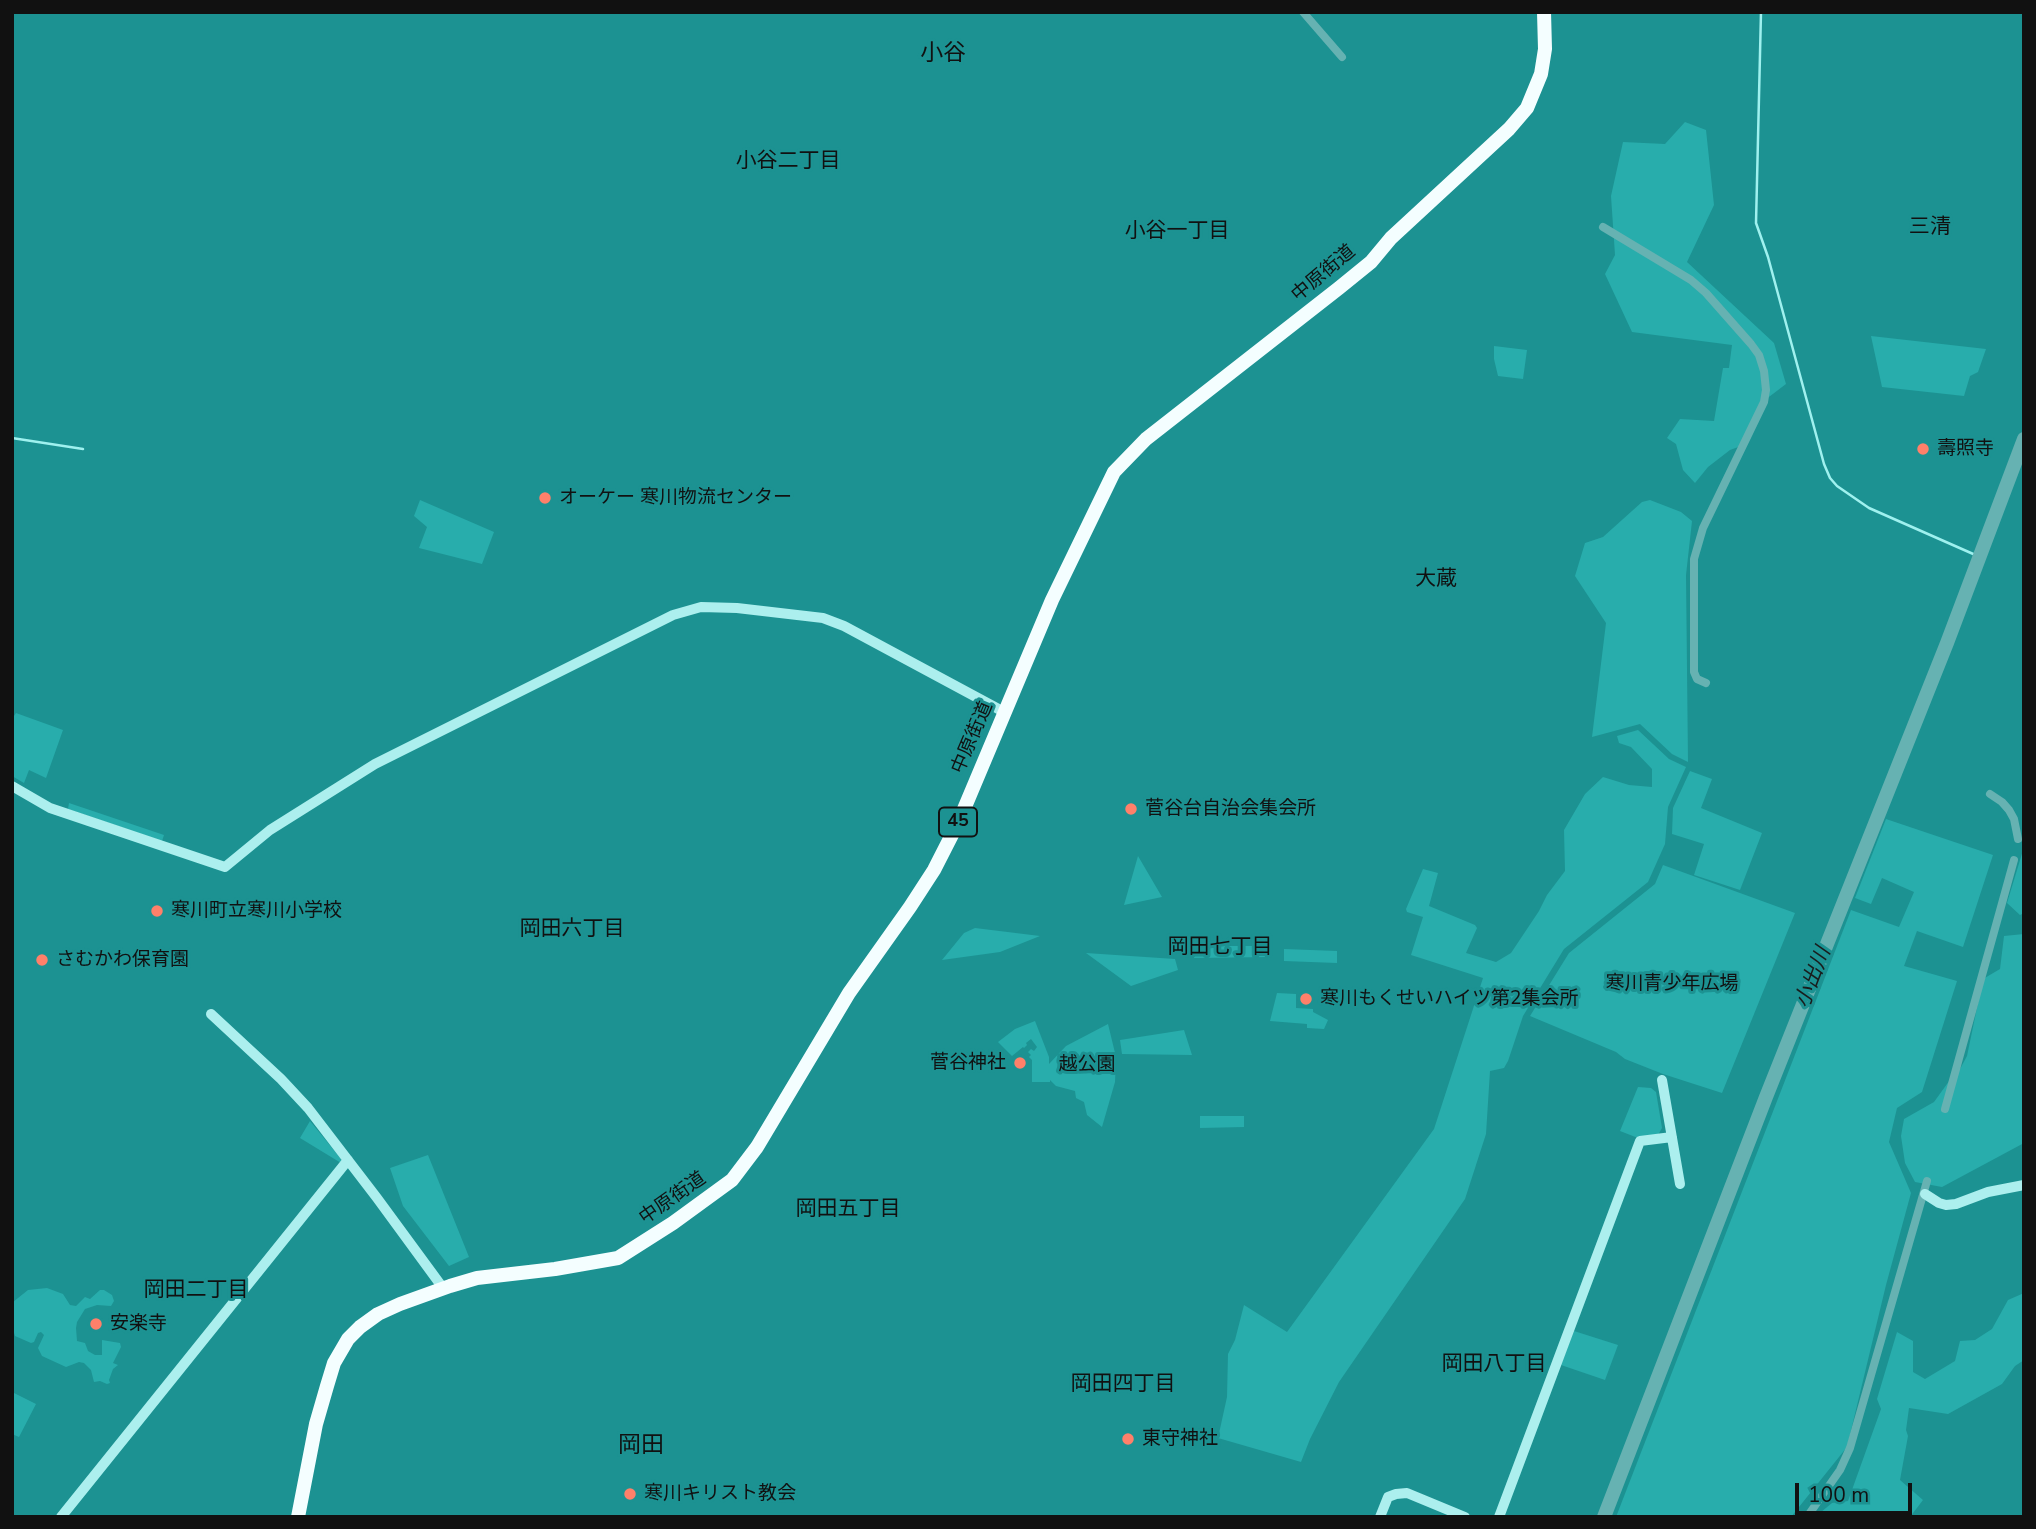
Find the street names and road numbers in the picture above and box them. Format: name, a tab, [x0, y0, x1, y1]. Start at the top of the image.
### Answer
street label: 中原街道	[1288, 241, 1360, 307]
street label: 中原街道	[948, 699, 998, 777]
road number: 45	[939, 808, 977, 836]
street label: 中原街道	[635, 1168, 711, 1230]

